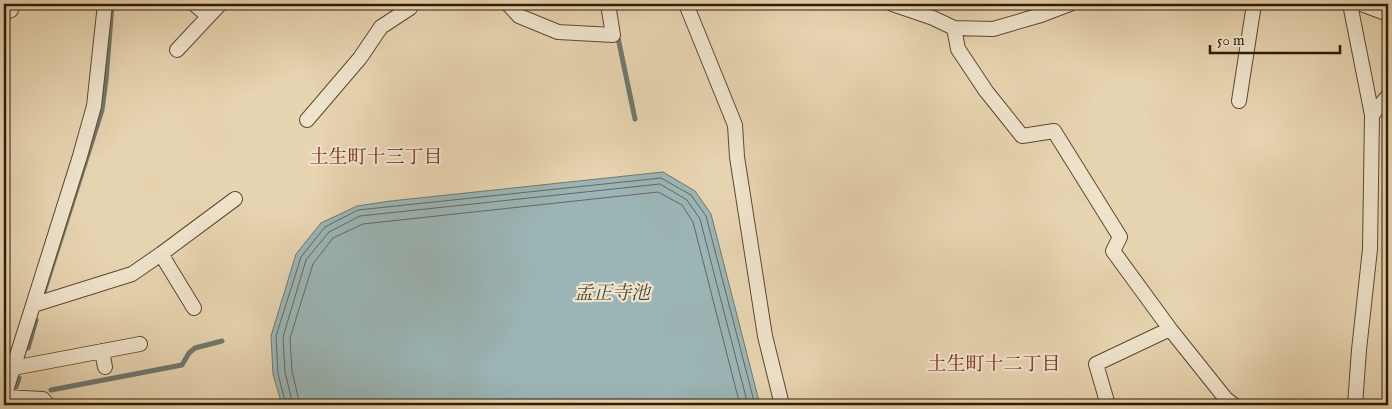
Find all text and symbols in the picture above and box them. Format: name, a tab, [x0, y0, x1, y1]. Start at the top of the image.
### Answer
scale bar	[1210, 22, 1340, 54]
text: 50 m	[1217, 31, 1245, 50]
district label: 土生町十三丁目	[309, 146, 443, 170]
water label: 孟正寺池	[574, 282, 652, 306]
district label: 土生町十二丁目	[927, 353, 1061, 377]

